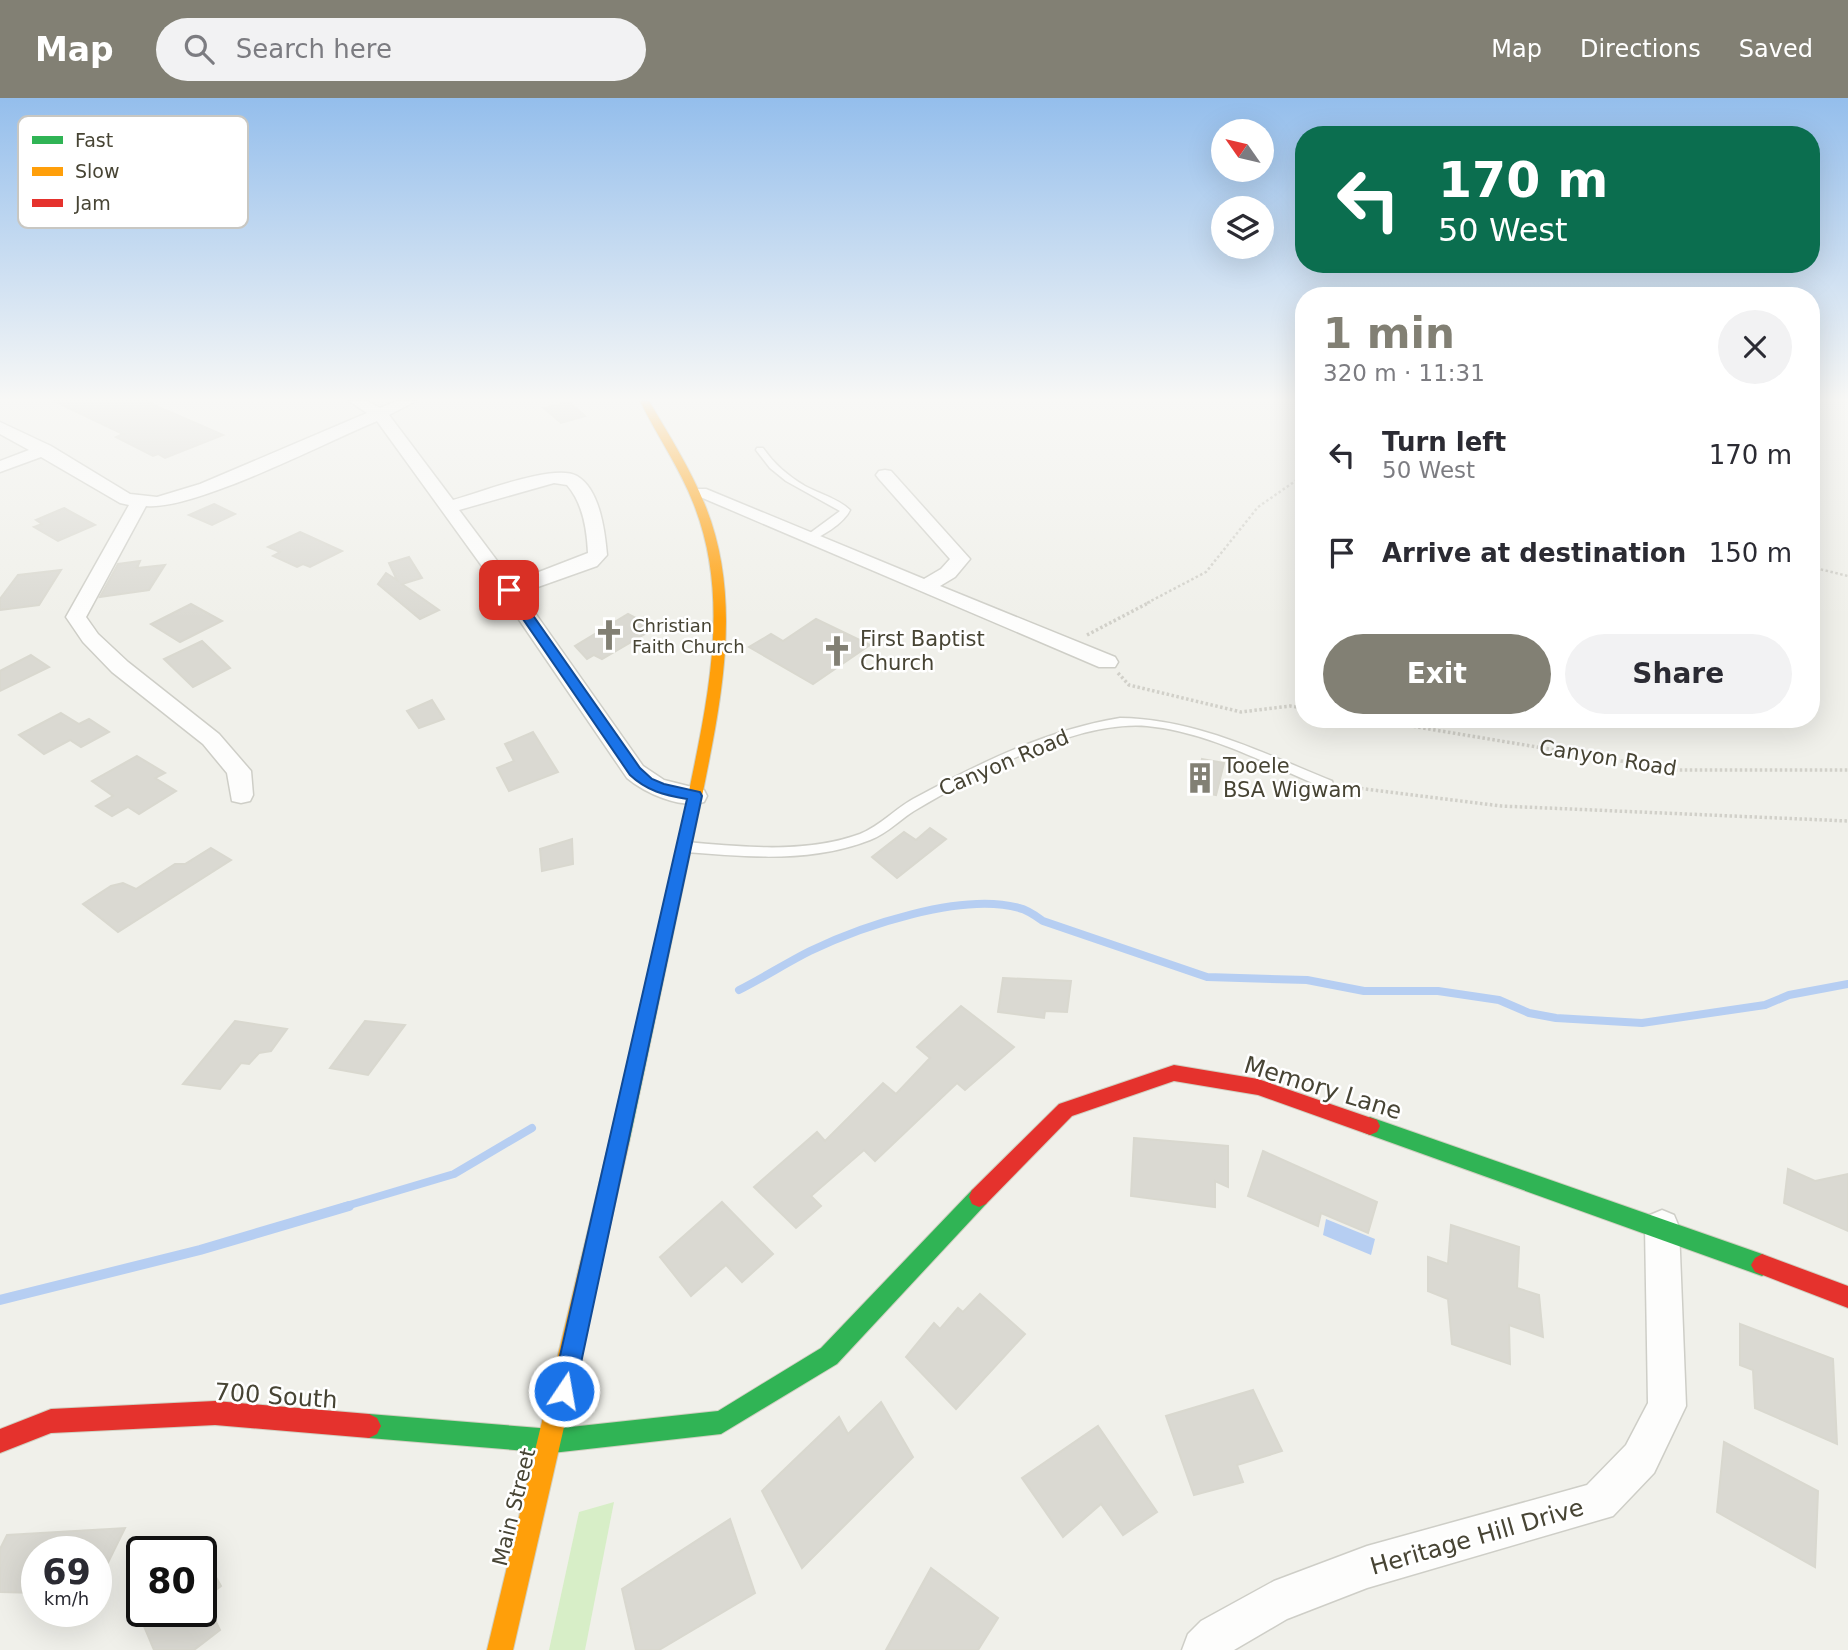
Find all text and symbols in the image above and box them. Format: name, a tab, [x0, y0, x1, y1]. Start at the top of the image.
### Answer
search box	[156, 18, 646, 81]
text: Map	[35, 30, 114, 69]
icon: search	[180, 30, 218, 68]
text: Search here	[236, 34, 392, 64]
text: Map	[1491, 35, 1542, 63]
text: Directions	[1580, 35, 1701, 63]
text: Saved	[1739, 35, 1813, 63]
legend	[18, 116, 248, 228]
north arrow	[1211, 119, 1274, 182]
map controls	[1211, 119, 1274, 259]
text: Fast	[75, 129, 113, 151]
text: 170 m	[1438, 152, 1608, 209]
icon: left	[1323, 154, 1414, 245]
text: Slow	[75, 160, 120, 182]
text: Jam	[74, 192, 111, 214]
button: layers	[1211, 196, 1274, 259]
text: 50 West	[1438, 211, 1568, 249]
text: 1 min	[1323, 309, 1455, 358]
button: close	[1718, 310, 1792, 384]
text: 320 m · 11:31	[1323, 360, 1485, 386]
text: Turn left	[1382, 427, 1506, 457]
icon: left	[1323, 436, 1361, 474]
text: 170 m	[1709, 440, 1792, 470]
text: 50 West	[1382, 457, 1475, 483]
icon: arrive	[1323, 534, 1361, 572]
text: Arrive at destination	[1382, 538, 1686, 568]
text: 150 m	[1709, 538, 1792, 568]
pin	[479, 560, 539, 620]
icon: arrive	[490, 571, 528, 609]
place label: Christian Faith Church	[632, 615, 745, 657]
church icon: Christian Faith Church	[592, 618, 626, 652]
place label: First Baptist Church	[860, 627, 985, 675]
church icon: First Baptist Church	[820, 634, 854, 668]
button: Exit	[1323, 634, 1551, 714]
button: Share	[1565, 634, 1792, 714]
street label: Canyon Road	[935, 725, 1073, 801]
street label: Canyon Road	[1538, 735, 1678, 781]
place label: Tooele BSA Wigwam	[1222, 754, 1362, 802]
building icon: Tooele BSA Wigwam	[1183, 761, 1217, 795]
street label: Memory Lane	[1241, 1051, 1405, 1125]
position arrow	[527, 1354, 601, 1428]
street label: 700 South	[214, 1378, 338, 1414]
street label: Main Street	[488, 1446, 540, 1568]
street label: Heritage Hill Drive	[1367, 1493, 1587, 1581]
speed limit sign: 80	[126, 1536, 217, 1627]
text: 69	[42, 1552, 91, 1592]
text: km/h	[44, 1588, 89, 1609]

